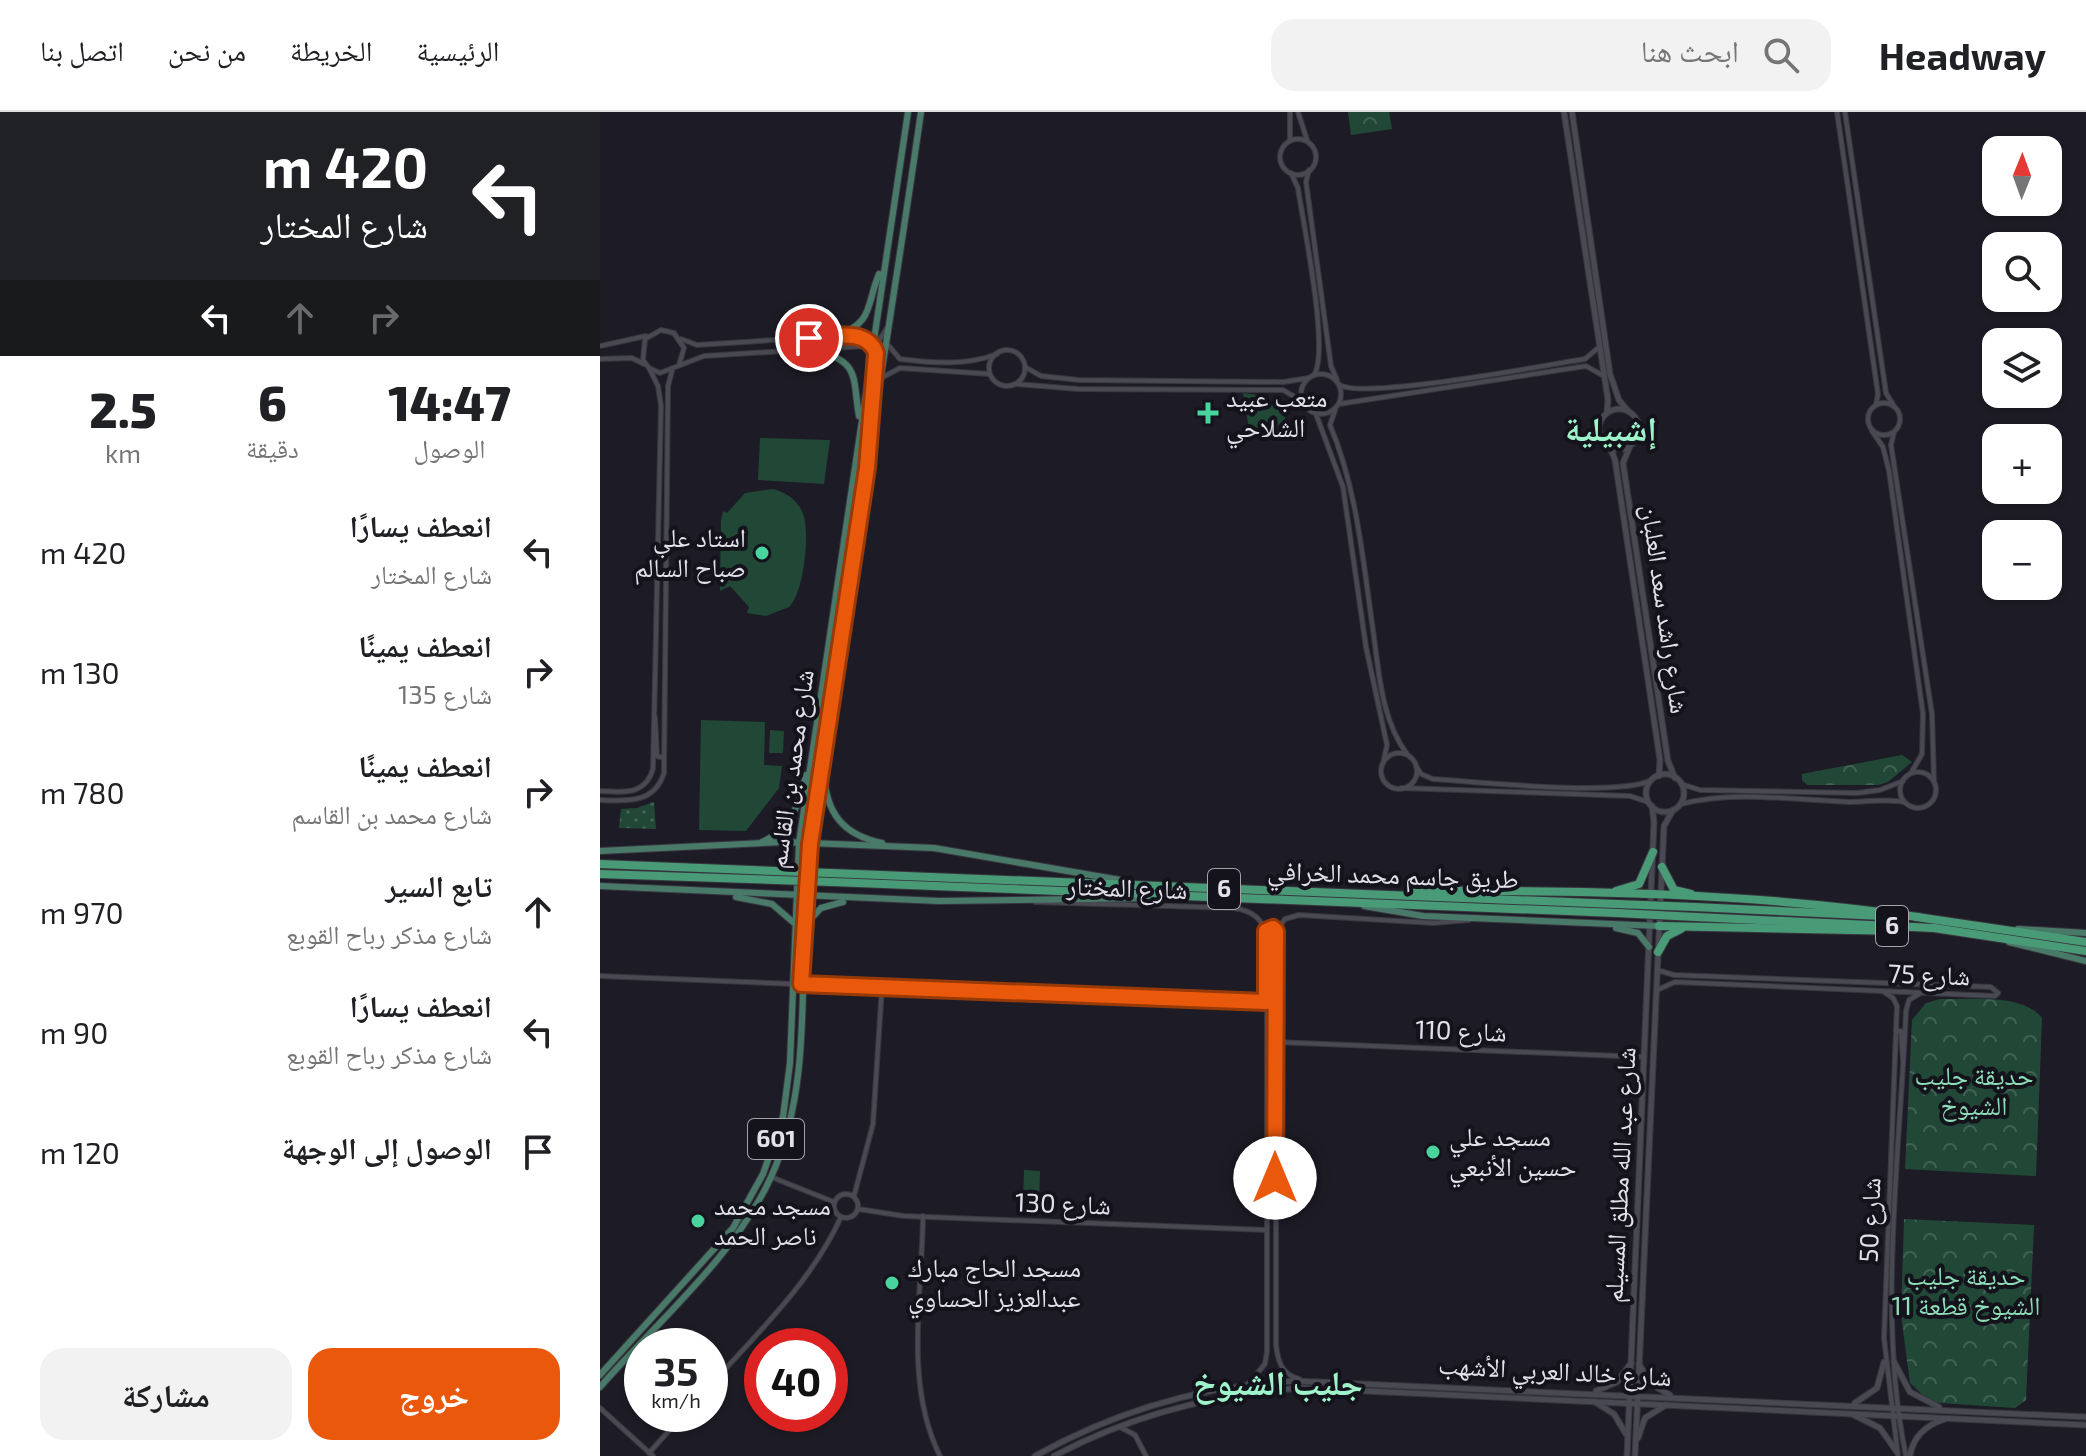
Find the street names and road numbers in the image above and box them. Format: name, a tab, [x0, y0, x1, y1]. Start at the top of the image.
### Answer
street label: شارع راشد سعد العلبان	[1634, 502, 1697, 716]
street label: شارع محمد بن القاسم	[760, 667, 822, 871]
street label: طريق جاسم محمد الخرافي	[1267, 854, 1519, 900]
street label: شارع المختار	[1065, 869, 1188, 906]
road number: 6	[1208, 869, 1240, 909]
road number: 6	[1876, 906, 1908, 946]
street label: شارع 75	[1887, 957, 1971, 992]
street label: شارع 110	[1415, 1012, 1507, 1049]
street label: شارع عبد الله مطلق المسيلم	[1596, 1046, 1644, 1304]
road number: 601	[748, 1119, 804, 1159]
street label: شارع 50	[1852, 1177, 1887, 1263]
street label: شارع 130	[1015, 1185, 1111, 1222]
street label: شارع خالد العربي الأشهب	[1437, 1348, 1673, 1398]

